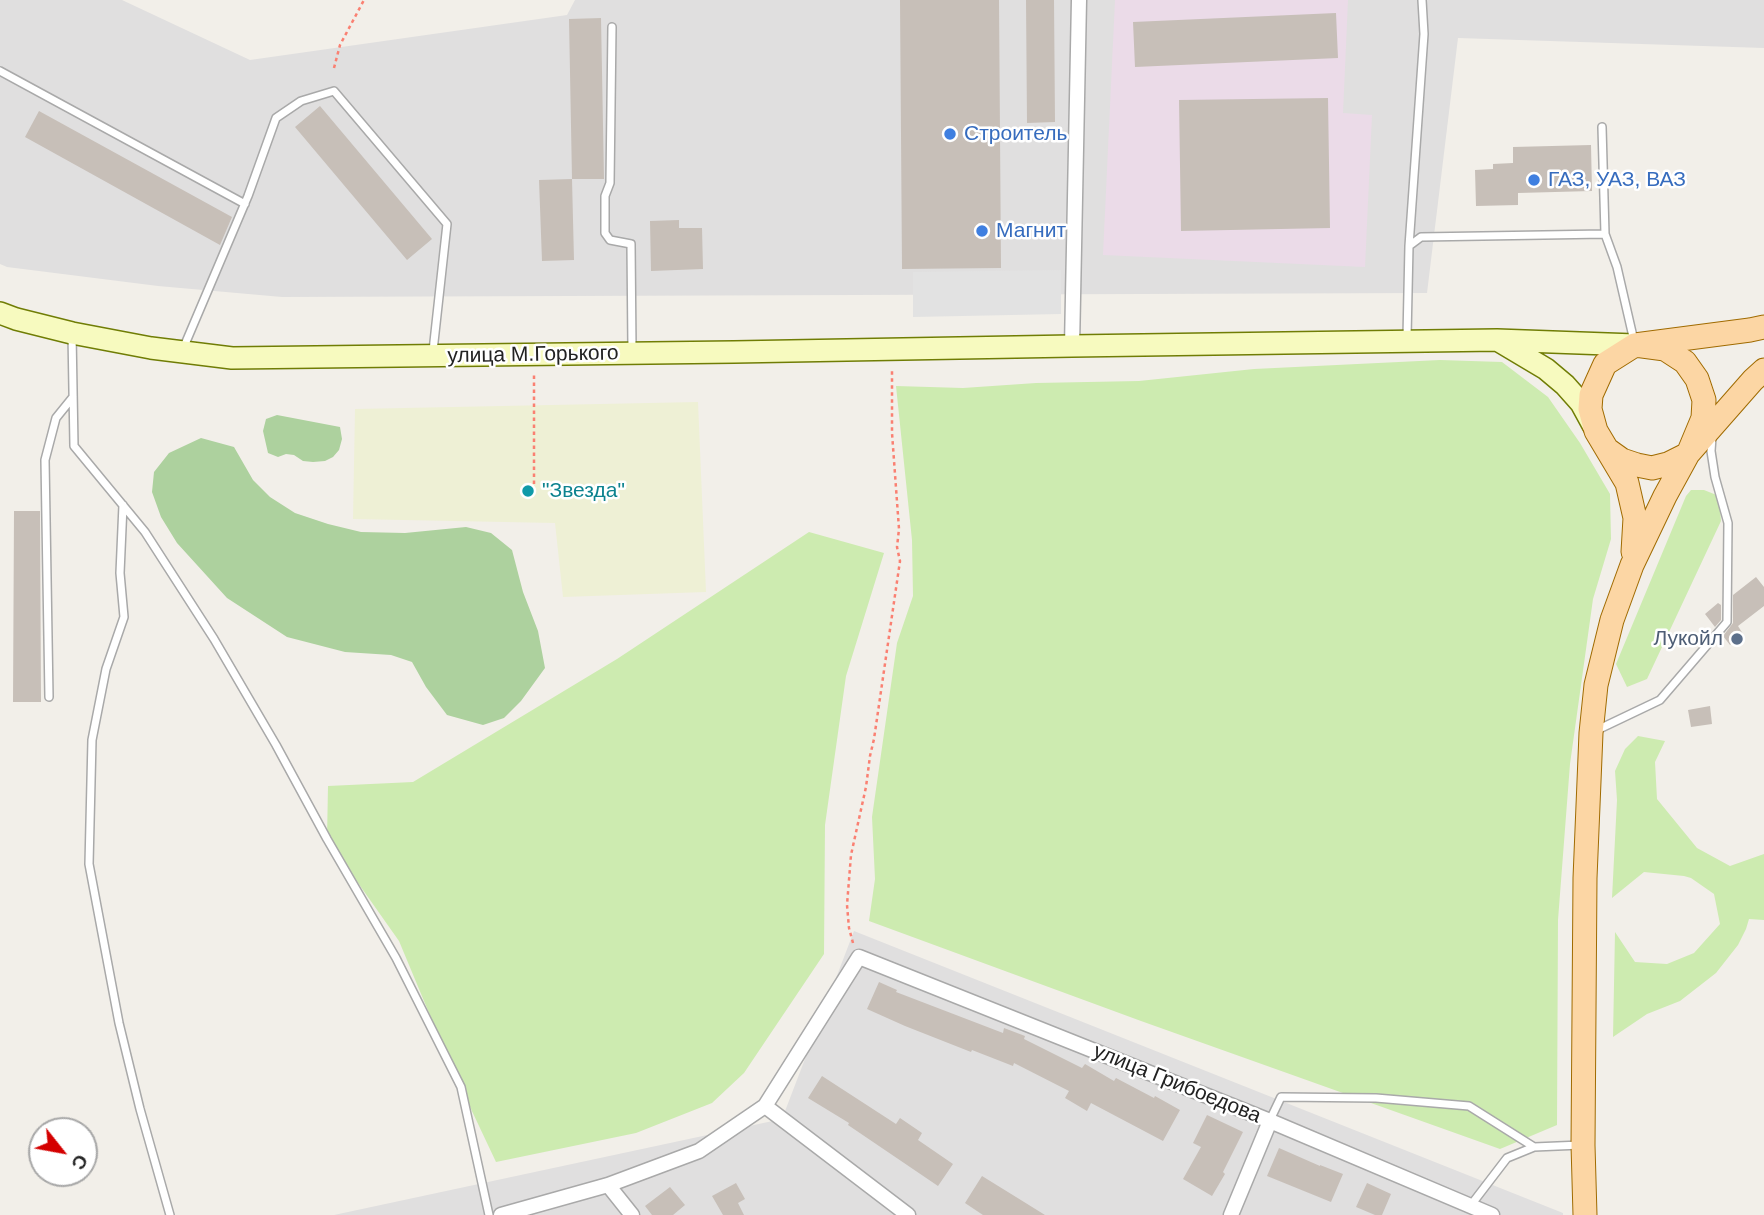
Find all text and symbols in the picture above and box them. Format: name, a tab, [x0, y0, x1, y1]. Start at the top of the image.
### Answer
place label: Строитель	[964, 121, 1067, 147]
marker: Строитель	[942, 126, 958, 142]
place label: ГАЗ, УАЗ, ВАЗ	[1548, 167, 1686, 193]
marker: ГАЗ, УАЗ, ВАЗ	[1526, 172, 1542, 188]
place label: Магнит	[996, 218, 1066, 244]
marker: Магнит	[974, 223, 990, 239]
street label: улица М.Горького	[447, 341, 619, 369]
place label: "Звезда"	[542, 478, 625, 504]
marker: "Звезда"	[520, 483, 536, 499]
place label: Лукойл	[1653, 626, 1723, 652]
marker: Лукойл	[1729, 631, 1745, 647]
street label: улица Грибоедова	[1089, 1039, 1265, 1129]
north arrow	[28, 1117, 98, 1187]
text: С	[67, 1151, 92, 1173]

